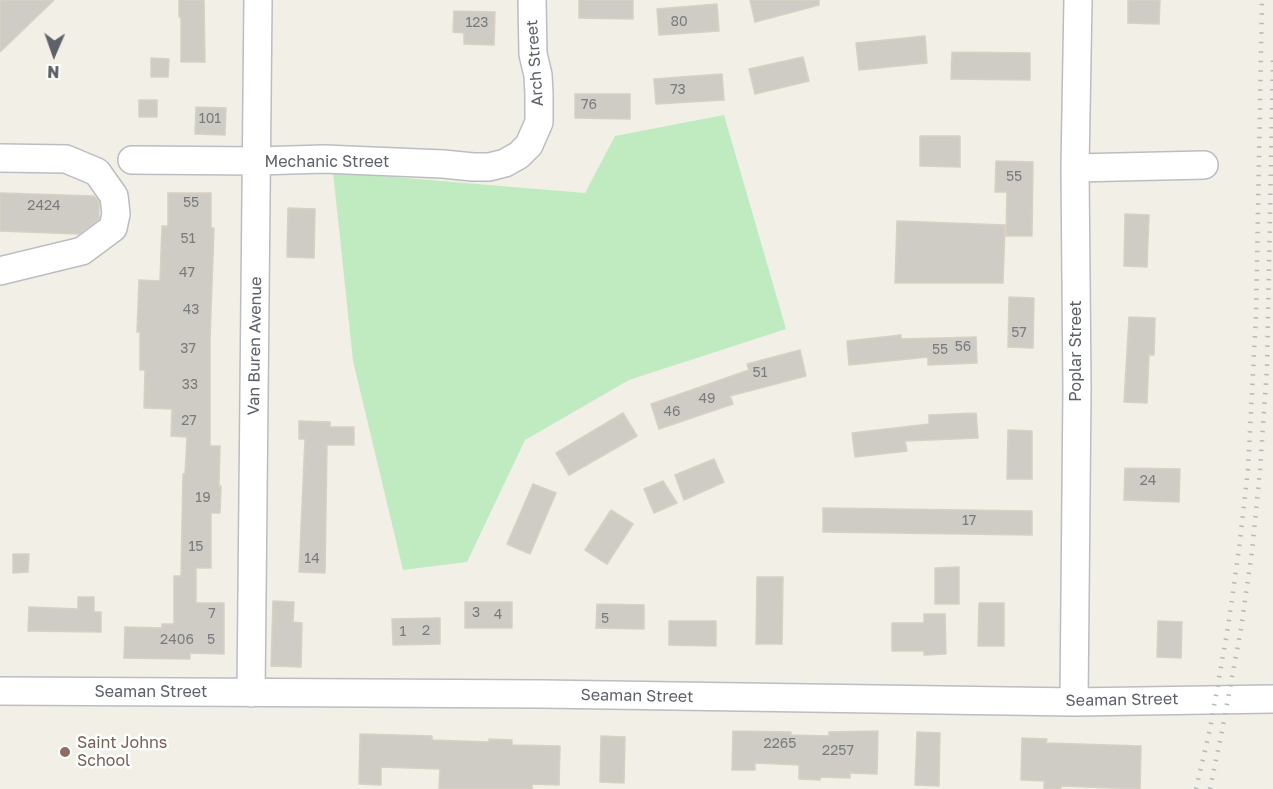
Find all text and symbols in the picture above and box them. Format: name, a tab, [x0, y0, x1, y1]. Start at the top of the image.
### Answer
house number: 80	[670, 14, 688, 30]
house number: 123	[465, 15, 489, 31]
street label: Arch Street	[522, 19, 548, 107]
north arrow	[24, 24, 84, 84]
text: N	[47, 62, 60, 82]
house number: 73	[670, 82, 686, 98]
house number: 76	[581, 97, 597, 113]
house number: 101	[199, 111, 221, 127]
street label: Mechanic Street	[265, 152, 389, 172]
house number: 55	[1006, 169, 1022, 185]
house number: 55	[183, 195, 199, 211]
house number: 2424	[27, 198, 61, 214]
house number: 51	[181, 231, 195, 247]
house number: 47	[179, 265, 195, 281]
street label: Van Buren Avenue	[244, 276, 266, 416]
street label: Poplar Street	[1066, 300, 1086, 402]
house number: 43	[183, 302, 199, 318]
house number: 57	[1011, 325, 1027, 341]
house number: 56	[955, 339, 971, 355]
house number: 37	[180, 341, 196, 357]
house number: 55	[932, 342, 948, 358]
house number: 51	[753, 365, 767, 381]
house number: 33	[182, 377, 198, 393]
house number: 49	[698, 391, 716, 407]
house number: 46	[663, 404, 681, 420]
house number: 27	[181, 413, 197, 429]
house number: 24	[1140, 473, 1156, 489]
house number: 19	[195, 490, 211, 506]
house number: 17	[962, 513, 976, 529]
house number: 15	[189, 539, 203, 555]
house number: 14	[304, 551, 320, 567]
house number: 3	[472, 605, 480, 621]
house number: 7	[208, 606, 216, 622]
house number: 4	[494, 607, 502, 623]
house number: 5	[601, 611, 609, 627]
house number: 2	[422, 623, 430, 639]
house number: 1	[400, 624, 406, 640]
house number: 2406	[160, 632, 194, 648]
house number: 5	[207, 632, 215, 648]
street label: Seaman Street	[95, 682, 207, 702]
street label: Seaman Street	[580, 685, 694, 707]
street label: Seaman Street	[1065, 689, 1179, 711]
place label: Saint Johns School	[77, 733, 167, 771]
house number: 2265	[764, 736, 796, 752]
house number: 2257	[822, 743, 854, 759]
marker: Saint Johns School	[58, 745, 72, 759]

